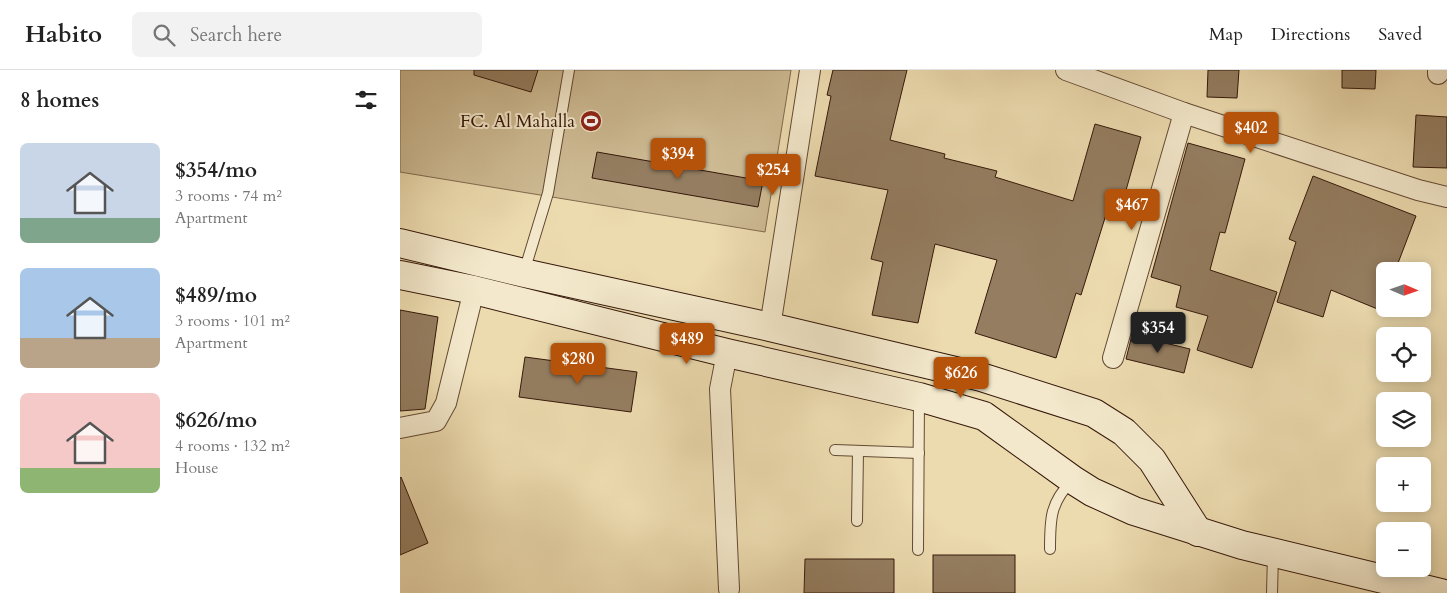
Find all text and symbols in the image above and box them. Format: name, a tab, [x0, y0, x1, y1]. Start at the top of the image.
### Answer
search box	[132, 12, 482, 57]
text: Habito	[25, 18, 102, 51]
icon: search	[150, 21, 178, 49]
text: Search here	[190, 22, 282, 48]
text: Map	[1209, 22, 1243, 47]
text: Directions	[1271, 22, 1350, 47]
text: Saved	[1378, 22, 1422, 47]
text: 8 homes	[20, 86, 99, 115]
icon: filters	[352, 86, 380, 114]
place label: FC. Al Mahalla	[460, 109, 575, 134]
sports icon: FC. Al Mahalla	[579, 109, 603, 133]
pin: $402	[1221, 112, 1281, 154]
text: $402	[1235, 117, 1267, 139]
pin: $394	[648, 138, 708, 180]
text: $394	[662, 143, 694, 165]
pin: $254	[743, 154, 803, 196]
text: $354/mo	[175, 156, 257, 185]
text: $254	[757, 159, 789, 181]
icon: home	[60, 163, 120, 223]
text: 3 rooms · 74 m²	[175, 185, 282, 207]
pin: $467	[1102, 189, 1162, 231]
text: $467	[1116, 194, 1148, 216]
text: Apartment	[175, 207, 248, 229]
north arrow	[1376, 262, 1431, 318]
map controls	[1376, 262, 1431, 577]
text: $489/mo	[175, 281, 257, 310]
icon: home	[60, 288, 120, 348]
text: 3 rooms · 101 m²	[175, 310, 290, 332]
pin: $354	[1128, 312, 1188, 354]
text: $354	[1142, 317, 1174, 339]
pin: $489	[657, 322, 717, 365]
button: locate	[1376, 327, 1431, 382]
text: $489	[671, 328, 703, 350]
text: Apartment	[175, 332, 248, 354]
pin: $280	[548, 342, 608, 385]
text: $280	[562, 348, 594, 370]
pin: $626	[931, 356, 991, 399]
text: $626	[945, 362, 977, 384]
button: layers	[1376, 392, 1431, 447]
text: $626/mo	[175, 406, 257, 435]
icon: home	[60, 413, 120, 473]
text: 4 rooms · 132 m²	[175, 435, 290, 457]
text: House	[175, 457, 218, 479]
button: +	[1376, 457, 1431, 512]
button: −	[1376, 522, 1431, 577]

